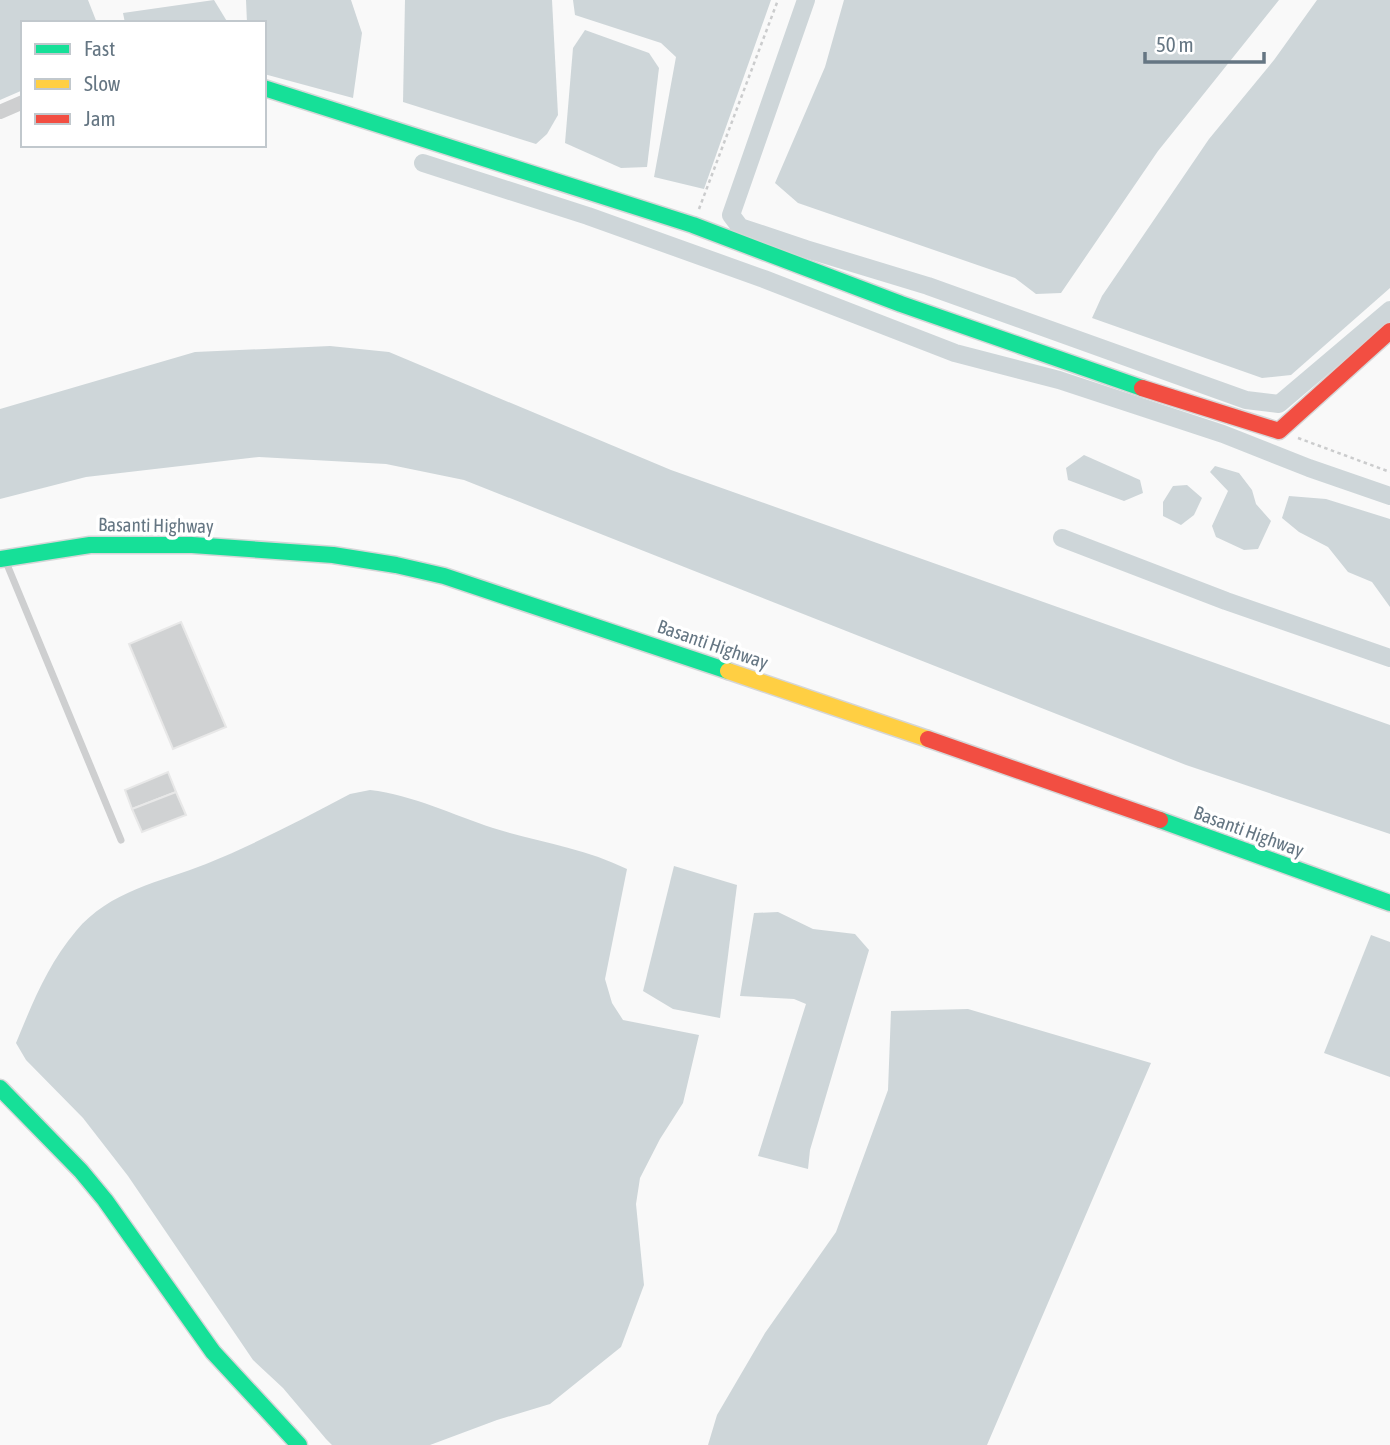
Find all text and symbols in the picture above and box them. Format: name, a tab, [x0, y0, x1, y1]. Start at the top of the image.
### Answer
legend	[21, 21, 266, 147]
scale bar	[1145, 21, 1264, 65]
text: 50 m	[1156, 32, 1194, 56]
text: Fast	[84, 36, 115, 60]
text: Slow	[84, 71, 121, 95]
text: Jam	[84, 106, 116, 130]
street label: Basanti Highway	[98, 513, 214, 537]
street label: Basanti Highway	[655, 615, 771, 673]
street label: Basanti Highway	[1191, 801, 1307, 861]

